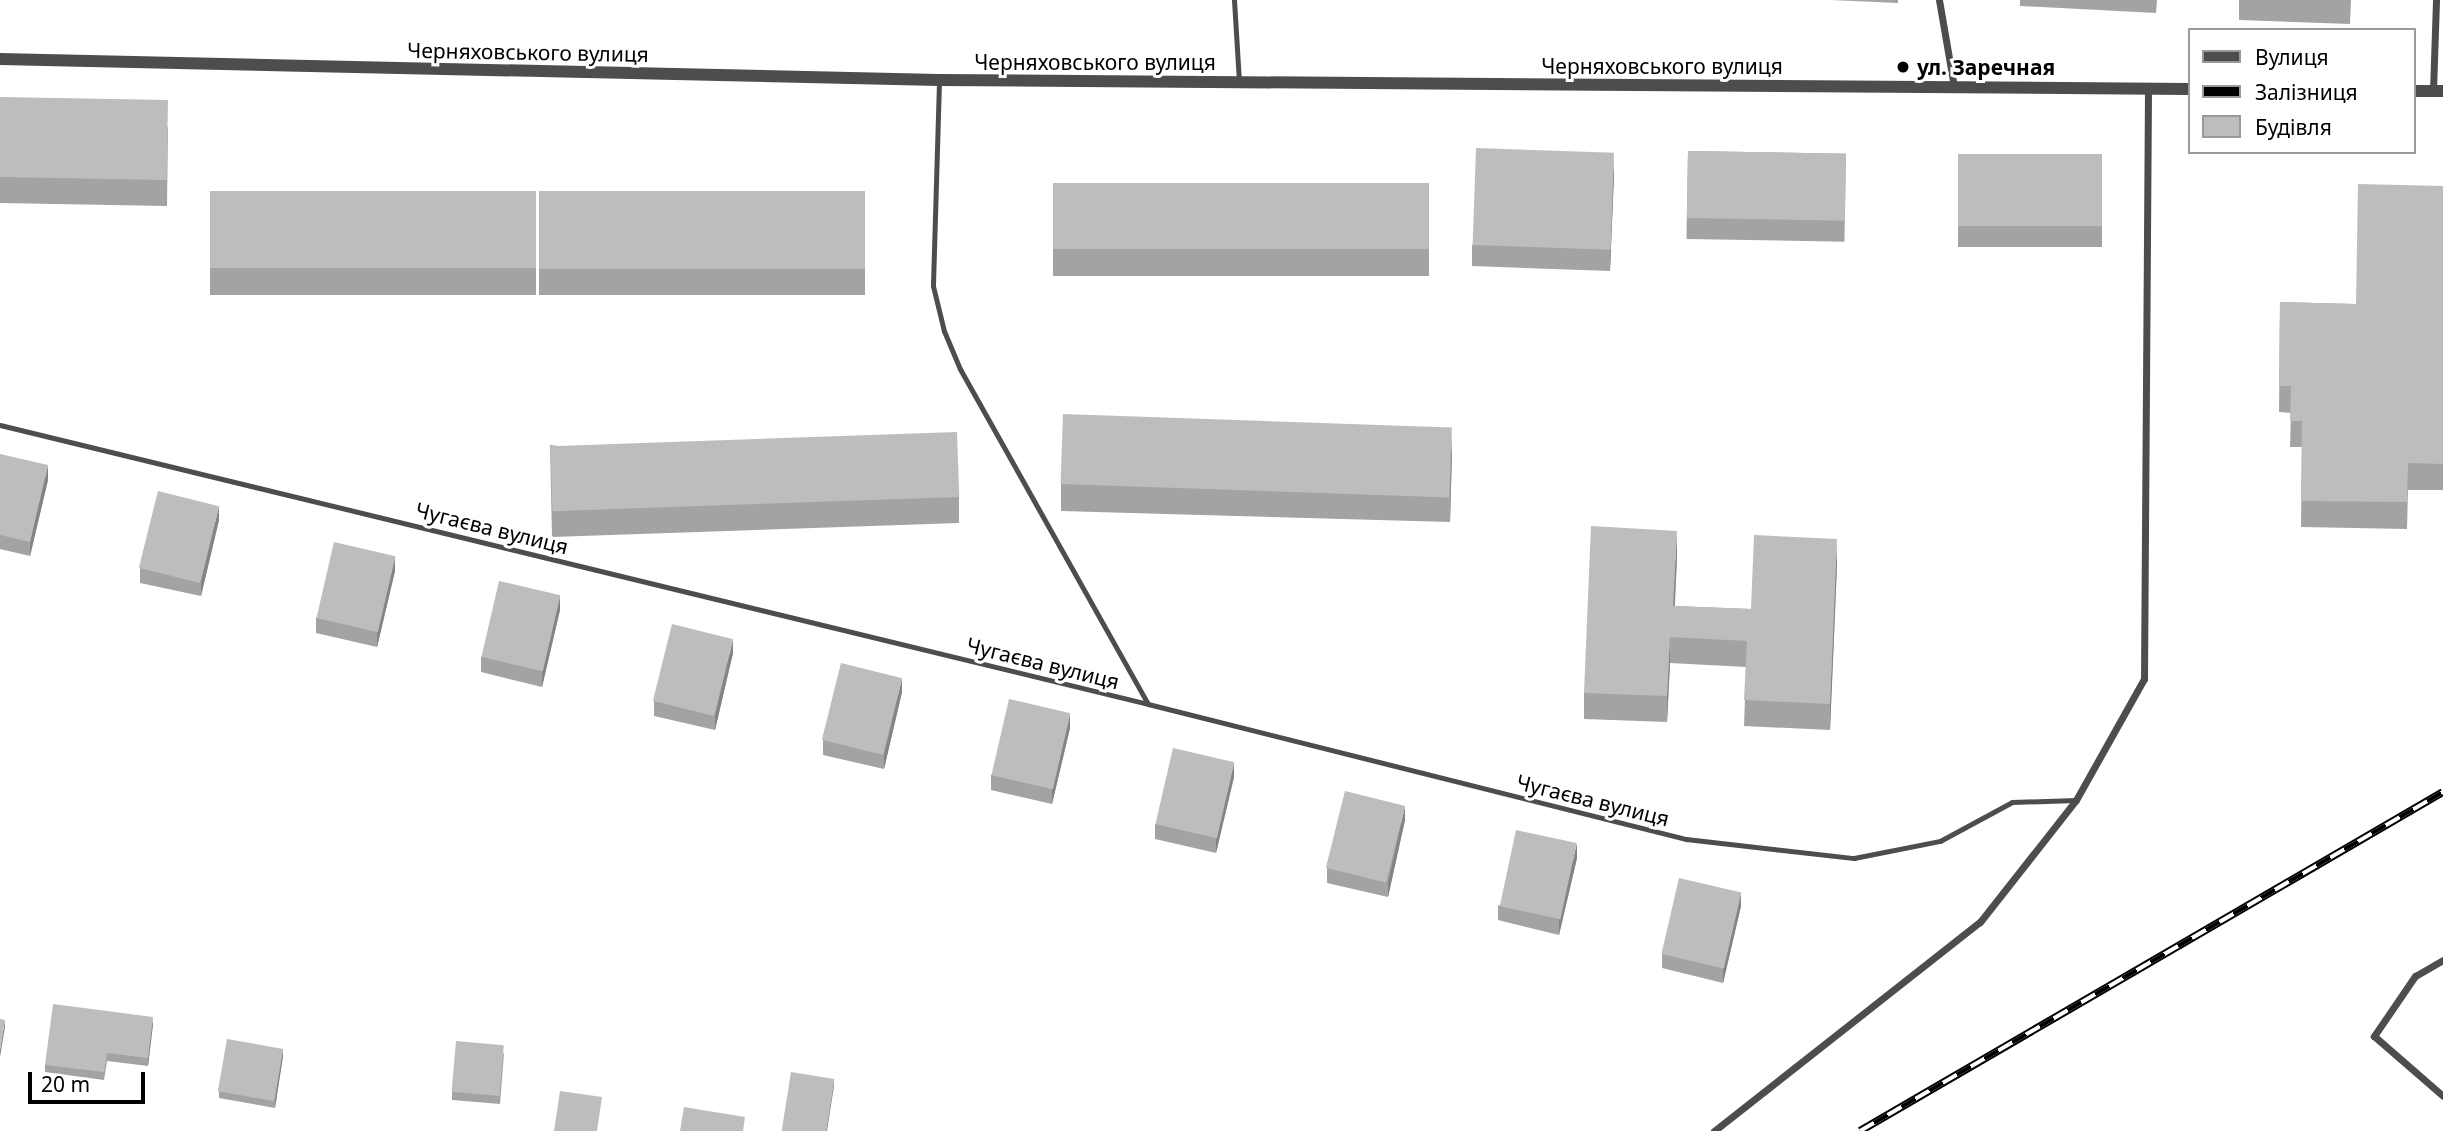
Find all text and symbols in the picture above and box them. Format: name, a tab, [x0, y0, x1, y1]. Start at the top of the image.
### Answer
legend	[2188, 28, 2415, 154]
street label: Черняховського вулиця	[407, 37, 649, 67]
text: Вулиця	[2255, 43, 2329, 71]
street label: Черняховського вулиця	[974, 49, 1216, 75]
street label: Черняховського вулиця	[1541, 53, 1783, 79]
place label: ул. Заречная	[1917, 54, 2055, 80]
marker: ул. Заречная	[1895, 59, 1911, 75]
text: Залізниця	[2255, 78, 2358, 106]
text: Будівля	[2255, 113, 2332, 141]
street label: Чугаєва вулиця	[413, 497, 571, 559]
street label: Чугаєва вулиця	[964, 632, 1122, 694]
street label: Чугаєва вулиця	[1514, 769, 1672, 831]
scale bar	[32, 1058, 149, 1102]
text: 20 m	[41, 1070, 90, 1098]

